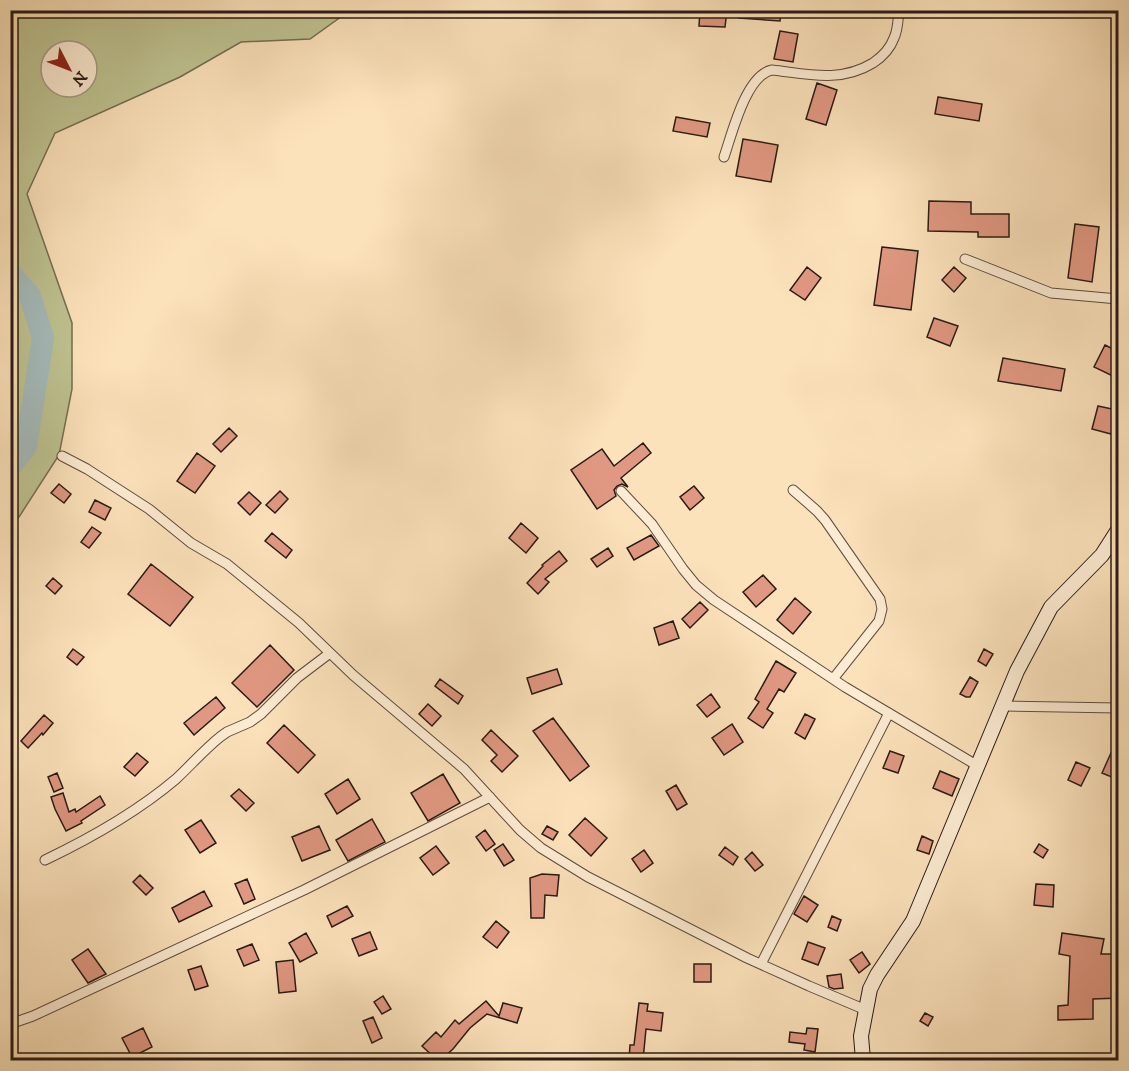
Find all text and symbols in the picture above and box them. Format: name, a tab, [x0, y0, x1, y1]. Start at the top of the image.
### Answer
north arrow	[39, 39, 99, 99]
text: N	[68, 67, 91, 90]

